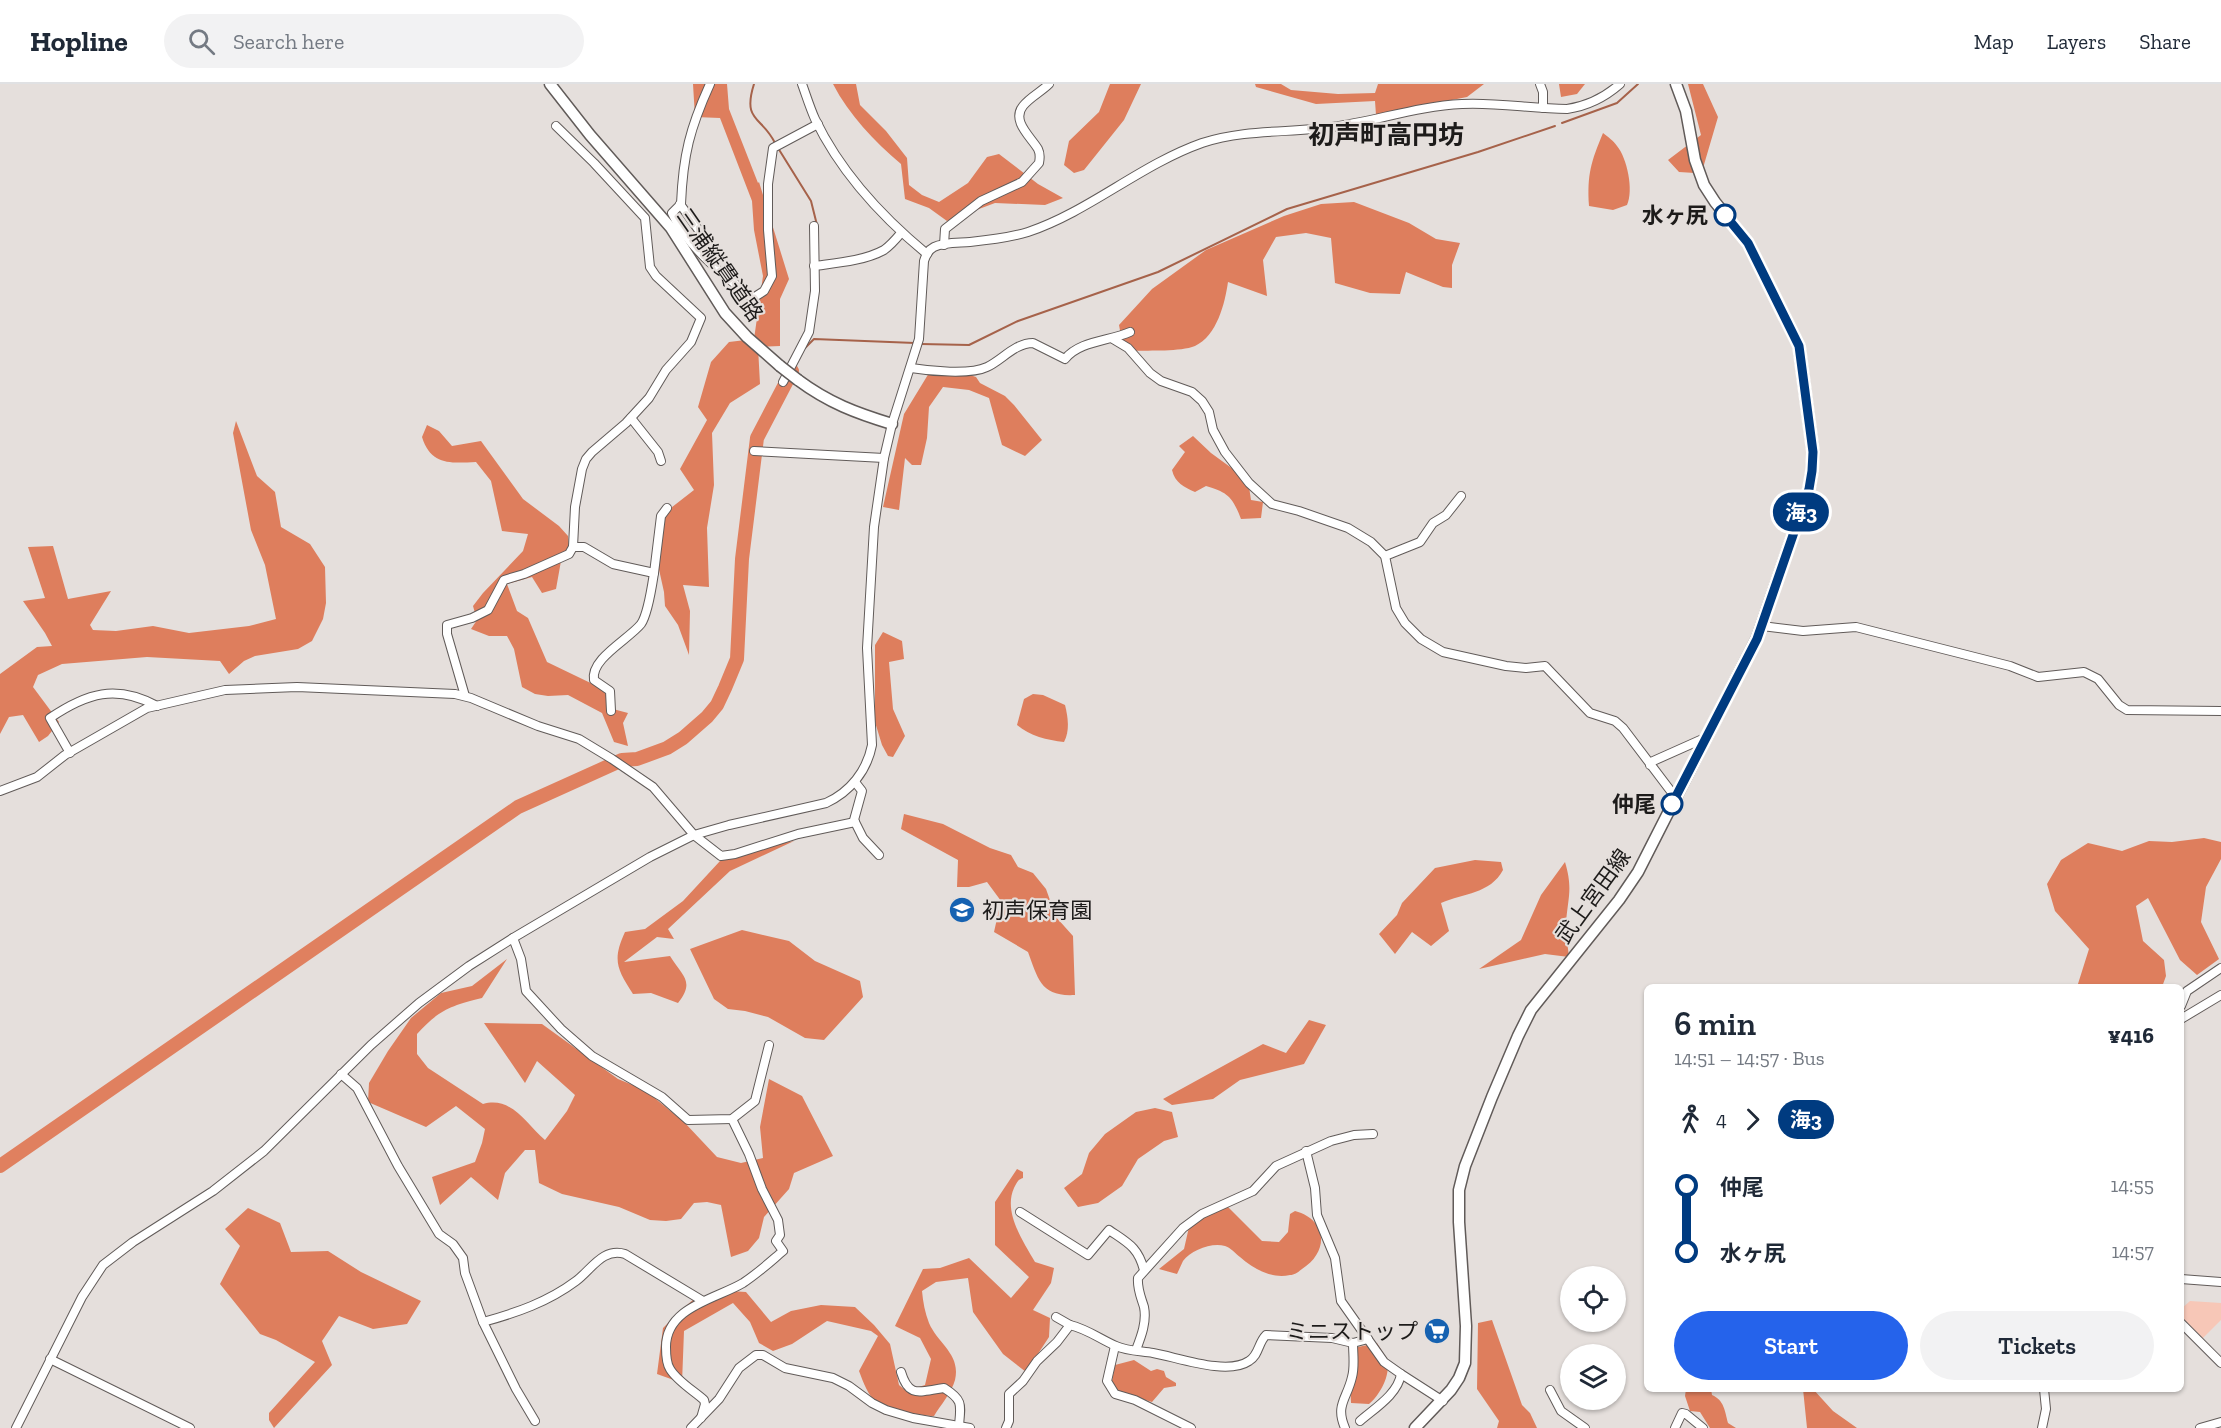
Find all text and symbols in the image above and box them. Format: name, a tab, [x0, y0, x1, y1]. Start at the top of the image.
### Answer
search box	[164, 14, 584, 68]
text: Hopline	[30, 25, 128, 58]
icon: search	[185, 25, 218, 58]
text: Search here	[233, 28, 344, 55]
text: Map	[1974, 29, 2014, 54]
text: Layers	[2047, 29, 2106, 54]
text: Share	[2139, 29, 2191, 54]
district label: 初声町高円坊	[1308, 119, 1464, 151]
place label: 水ヶ尻	[1642, 202, 1708, 229]
street label: 三浦縦貫道路	[671, 203, 769, 327]
marker: 水ヶ尻	[1714, 204, 1736, 226]
line badge: 海3	[1774, 492, 1828, 532]
text: 海3	[1785, 500, 1817, 525]
place label: 仲尾	[1612, 791, 1656, 818]
marker: 仲尾	[1661, 793, 1683, 815]
street label: 武上宮田線	[1550, 844, 1636, 948]
school or university icon: 初声保育園	[947, 895, 977, 925]
place label: 初声保育園	[982, 897, 1092, 924]
text: 6 min	[1674, 1004, 1756, 1043]
text: ¥416	[2108, 1022, 2154, 1049]
text: 14:51 – 14:57 · Bus	[1674, 1046, 1825, 1070]
icon: walk	[1674, 1103, 1707, 1136]
icon: forward	[1736, 1103, 1769, 1136]
text: 4	[1716, 1107, 1727, 1131]
text: 海3	[1790, 1107, 1822, 1132]
text: 14:55	[2111, 1173, 2154, 1197]
text: 仲尾	[1720, 1174, 1764, 1201]
text: 14:57	[2111, 1239, 2154, 1263]
text: 水ヶ尻	[1720, 1240, 1786, 1267]
map controls	[1560, 1266, 1626, 1410]
button: locate	[1560, 1266, 1626, 1332]
button: Start	[1674, 1311, 1908, 1380]
button: Tickets	[1920, 1311, 2154, 1380]
supermarket icon: ミニストップ	[1422, 1316, 1452, 1346]
place label: ミニストップ	[1286, 1318, 1418, 1345]
button: layers	[1560, 1344, 1626, 1410]

